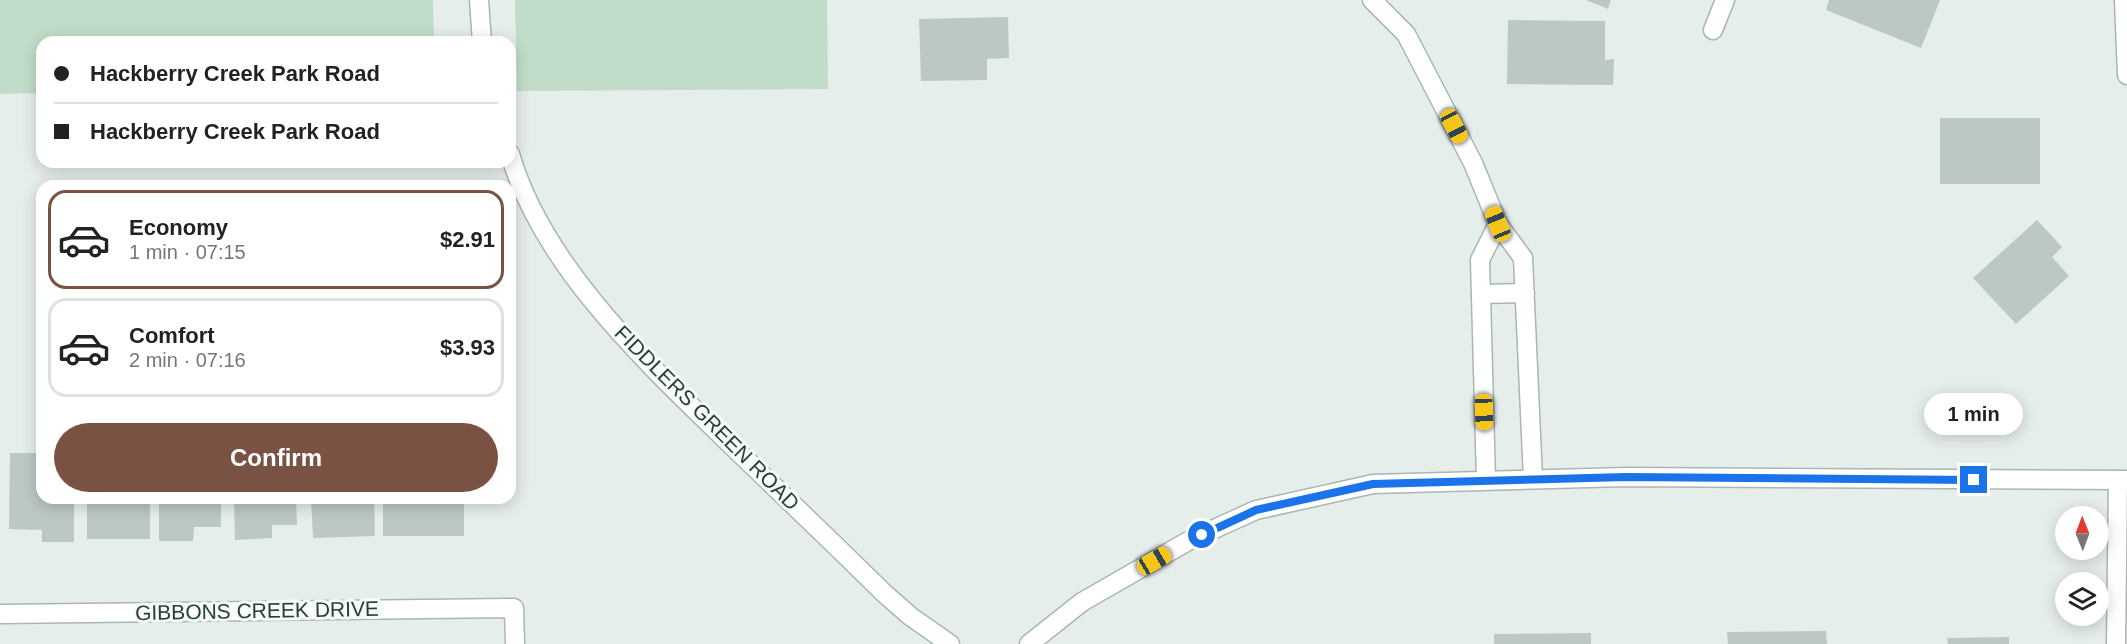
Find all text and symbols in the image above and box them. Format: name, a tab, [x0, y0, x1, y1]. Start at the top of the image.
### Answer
text: Hackberry Creek Park Road	[90, 61, 380, 86]
car	[1438, 106, 1470, 146]
text: Hackberry Creek Park Road	[90, 119, 380, 144]
car	[1483, 204, 1513, 244]
icon: car	[57, 213, 111, 267]
text: Economy	[129, 215, 228, 240]
text: $2.91	[440, 227, 495, 252]
text: 1 min · 07:15	[129, 241, 246, 263]
icon: car	[57, 321, 111, 375]
street label: FIDDLERS GREEN ROAD	[611, 321, 804, 514]
text: Comfort	[129, 323, 215, 348]
text: $3.93	[440, 335, 495, 360]
text: 2 min · 07:16	[129, 349, 246, 371]
callout: 1 min	[1924, 393, 2024, 435]
car	[1474, 394, 1494, 430]
text: 1 min	[1947, 403, 2000, 425]
button: Confirm	[54, 423, 498, 492]
route end	[1960, 466, 1987, 493]
north arrow	[2055, 506, 2109, 560]
map controls	[2055, 506, 2109, 626]
route start	[1188, 521, 1215, 548]
car	[1134, 544, 1174, 578]
button: layers	[2055, 572, 2109, 626]
street label: GIBBONS CREEK DRIVE	[135, 597, 379, 624]

